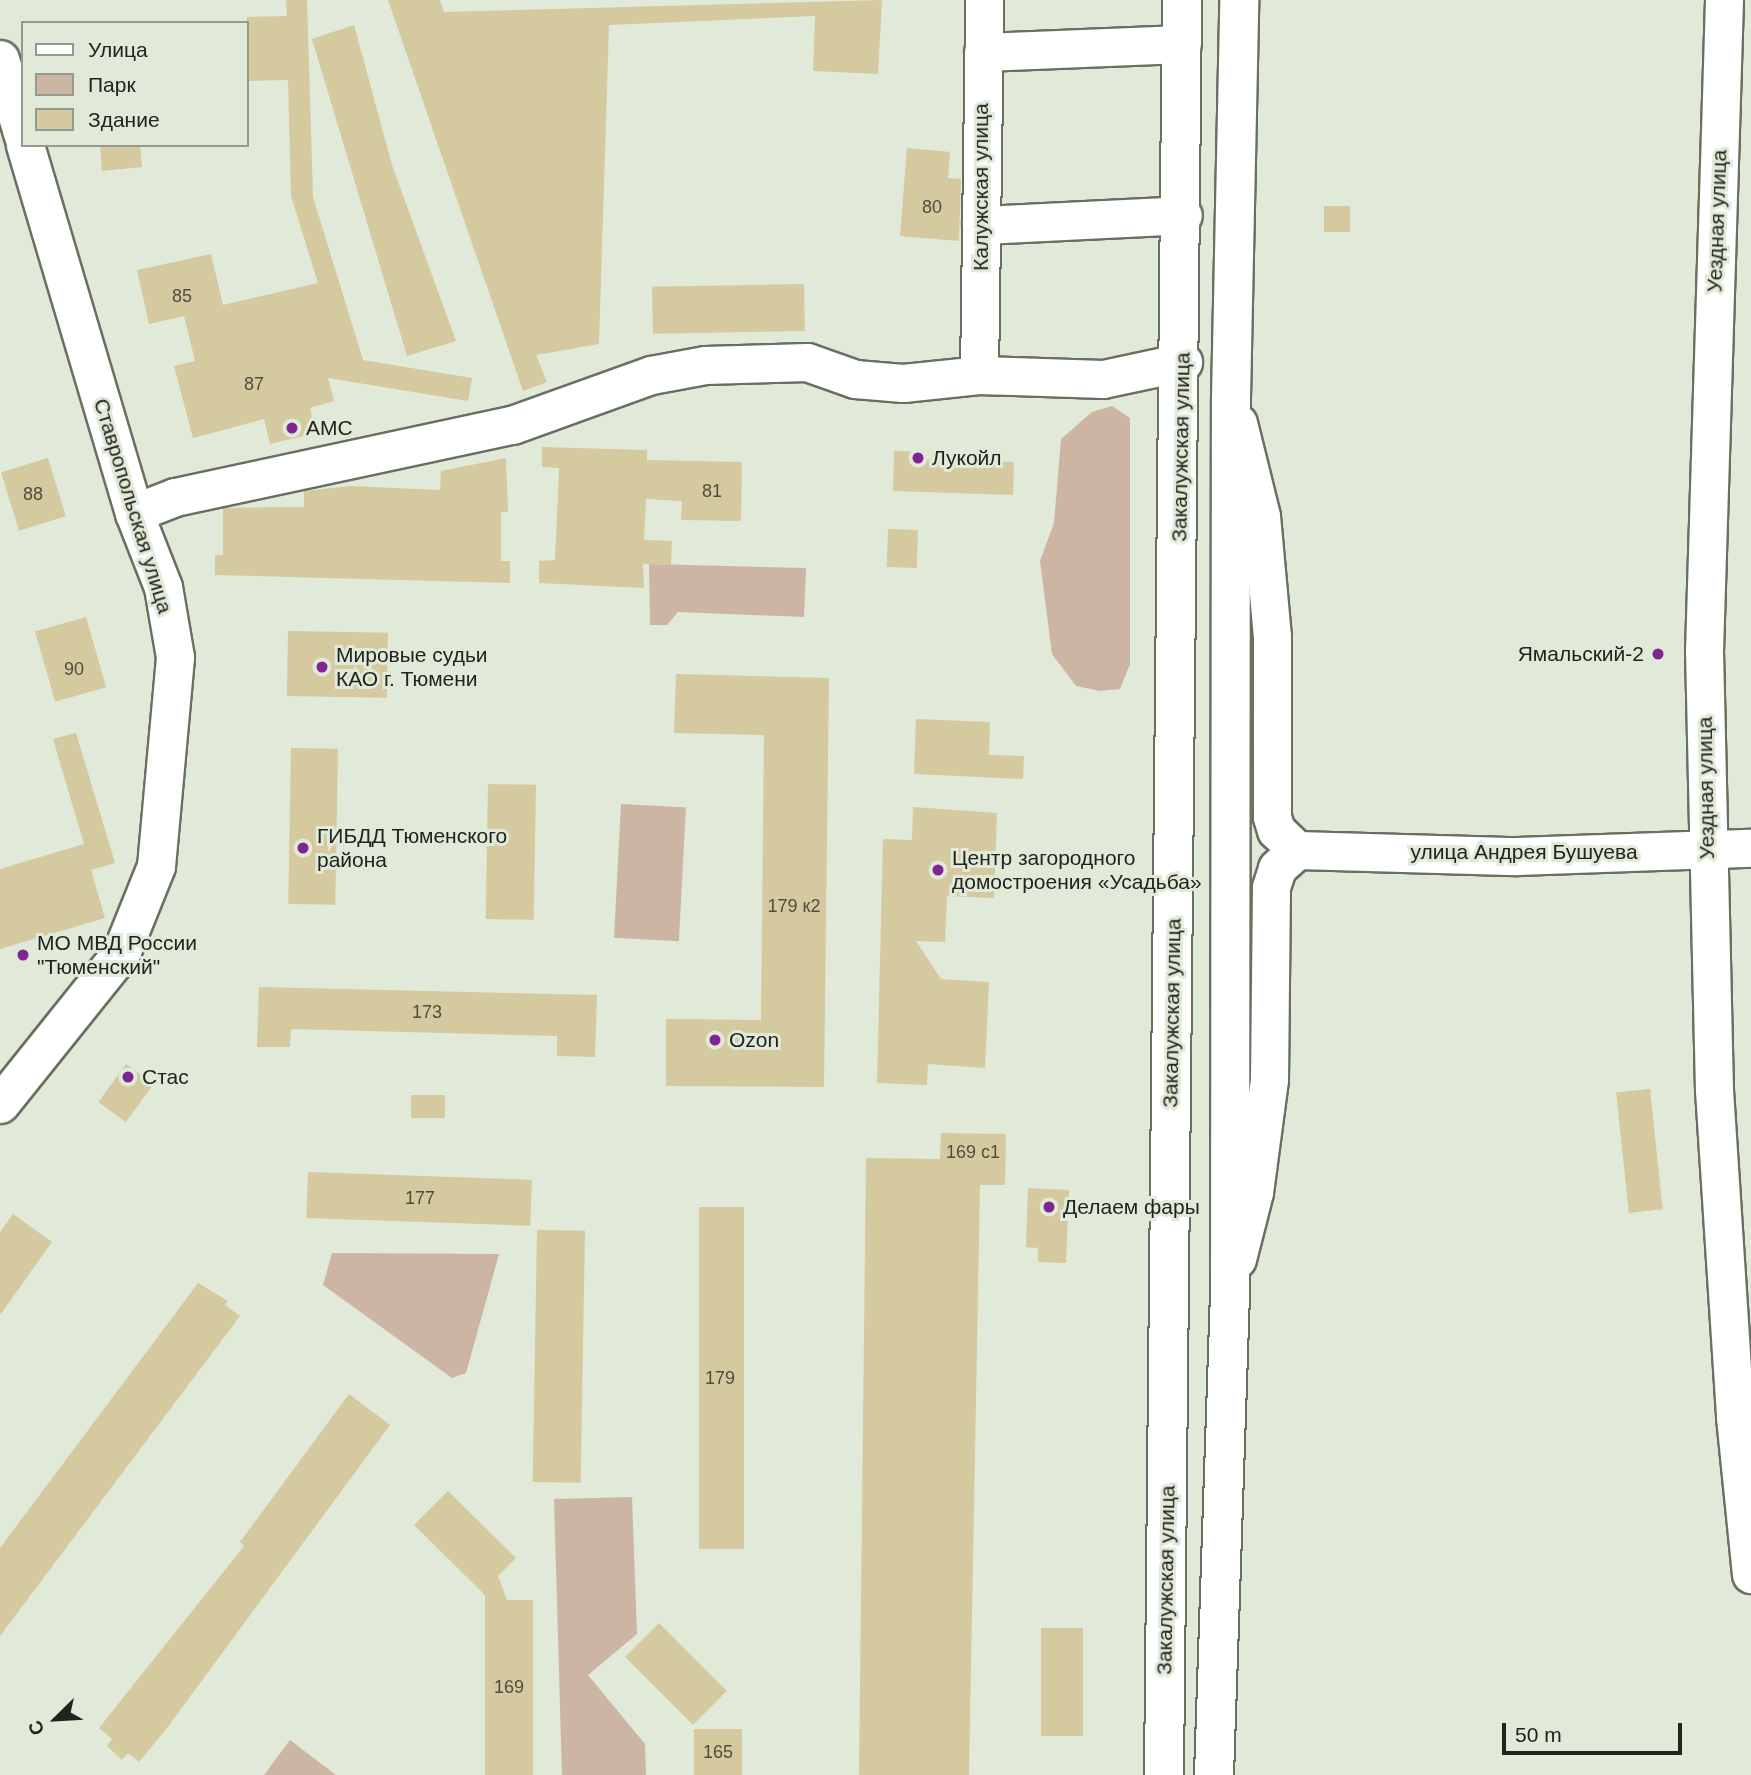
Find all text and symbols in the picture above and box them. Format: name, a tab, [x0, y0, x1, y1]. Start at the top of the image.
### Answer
legend	[21, 21, 248, 147]
text: Улица	[88, 38, 148, 61]
text: Парк	[88, 73, 136, 96]
street label: Калужская улица	[968, 103, 994, 271]
text: Здание	[88, 108, 160, 131]
street label: Уездная улица	[1702, 149, 1732, 293]
house number: 80	[922, 196, 942, 218]
house number: 85	[172, 285, 192, 307]
street label: Закалужская улица	[1167, 352, 1195, 542]
house number: 87	[244, 373, 264, 395]
street label: Ставропольская улица	[88, 396, 178, 616]
place label: АМС	[306, 415, 353, 441]
marker: АМС	[284, 420, 300, 436]
place label: Лукойл	[932, 445, 1002, 471]
marker: Лукойл	[910, 450, 926, 466]
house number: 81	[702, 480, 722, 502]
house number: 88	[23, 483, 43, 505]
place label: Ямальский-2	[1518, 641, 1644, 667]
place label: Мировые судьи КАО г. Тюмени	[336, 642, 488, 692]
marker: Ямальский-2	[1650, 646, 1666, 662]
house number: 90	[64, 658, 84, 680]
marker: Мировые судьи КАО г. Тюмени	[314, 659, 330, 675]
street label: Уездная улица	[1692, 716, 1720, 860]
place label: ГИБДД Тюменского района	[317, 823, 507, 873]
street label: улица Андрея Бушуева	[1410, 839, 1638, 865]
marker: ГИБДД Тюменского района	[295, 840, 311, 856]
place label: Центр загородного домостроения «Усадьба»	[952, 845, 1202, 895]
marker: Центр загородного домостроения «Усадьба»	[930, 862, 946, 878]
house number: 179 к2	[768, 895, 820, 917]
street label: Закалужская улица	[1158, 918, 1186, 1108]
place label: МО МВД России "Тюменский"	[37, 930, 197, 980]
marker: МО МВД России "Тюменский"	[15, 947, 31, 963]
house number: 173	[412, 1001, 442, 1023]
place label: Ozon	[729, 1027, 779, 1053]
marker: Ozon	[707, 1032, 723, 1048]
place label: Стас	[142, 1064, 189, 1090]
marker: Стас	[120, 1069, 136, 1085]
house number: 169 с1	[946, 1141, 1000, 1163]
house number: 177	[405, 1187, 435, 1209]
place label: Делаем фары	[1063, 1194, 1200, 1220]
marker: Делаем фары	[1041, 1199, 1057, 1215]
house number: 179	[705, 1367, 735, 1389]
street label: Закалужская улица	[1152, 1485, 1180, 1675]
house number: 169	[494, 1676, 524, 1698]
north arrow	[21, 1684, 91, 1754]
scale bar	[1506, 1708, 1686, 1752]
text: С	[24, 1717, 49, 1738]
text: 50 m	[1515, 1723, 1562, 1746]
house number: 165	[703, 1741, 733, 1763]

